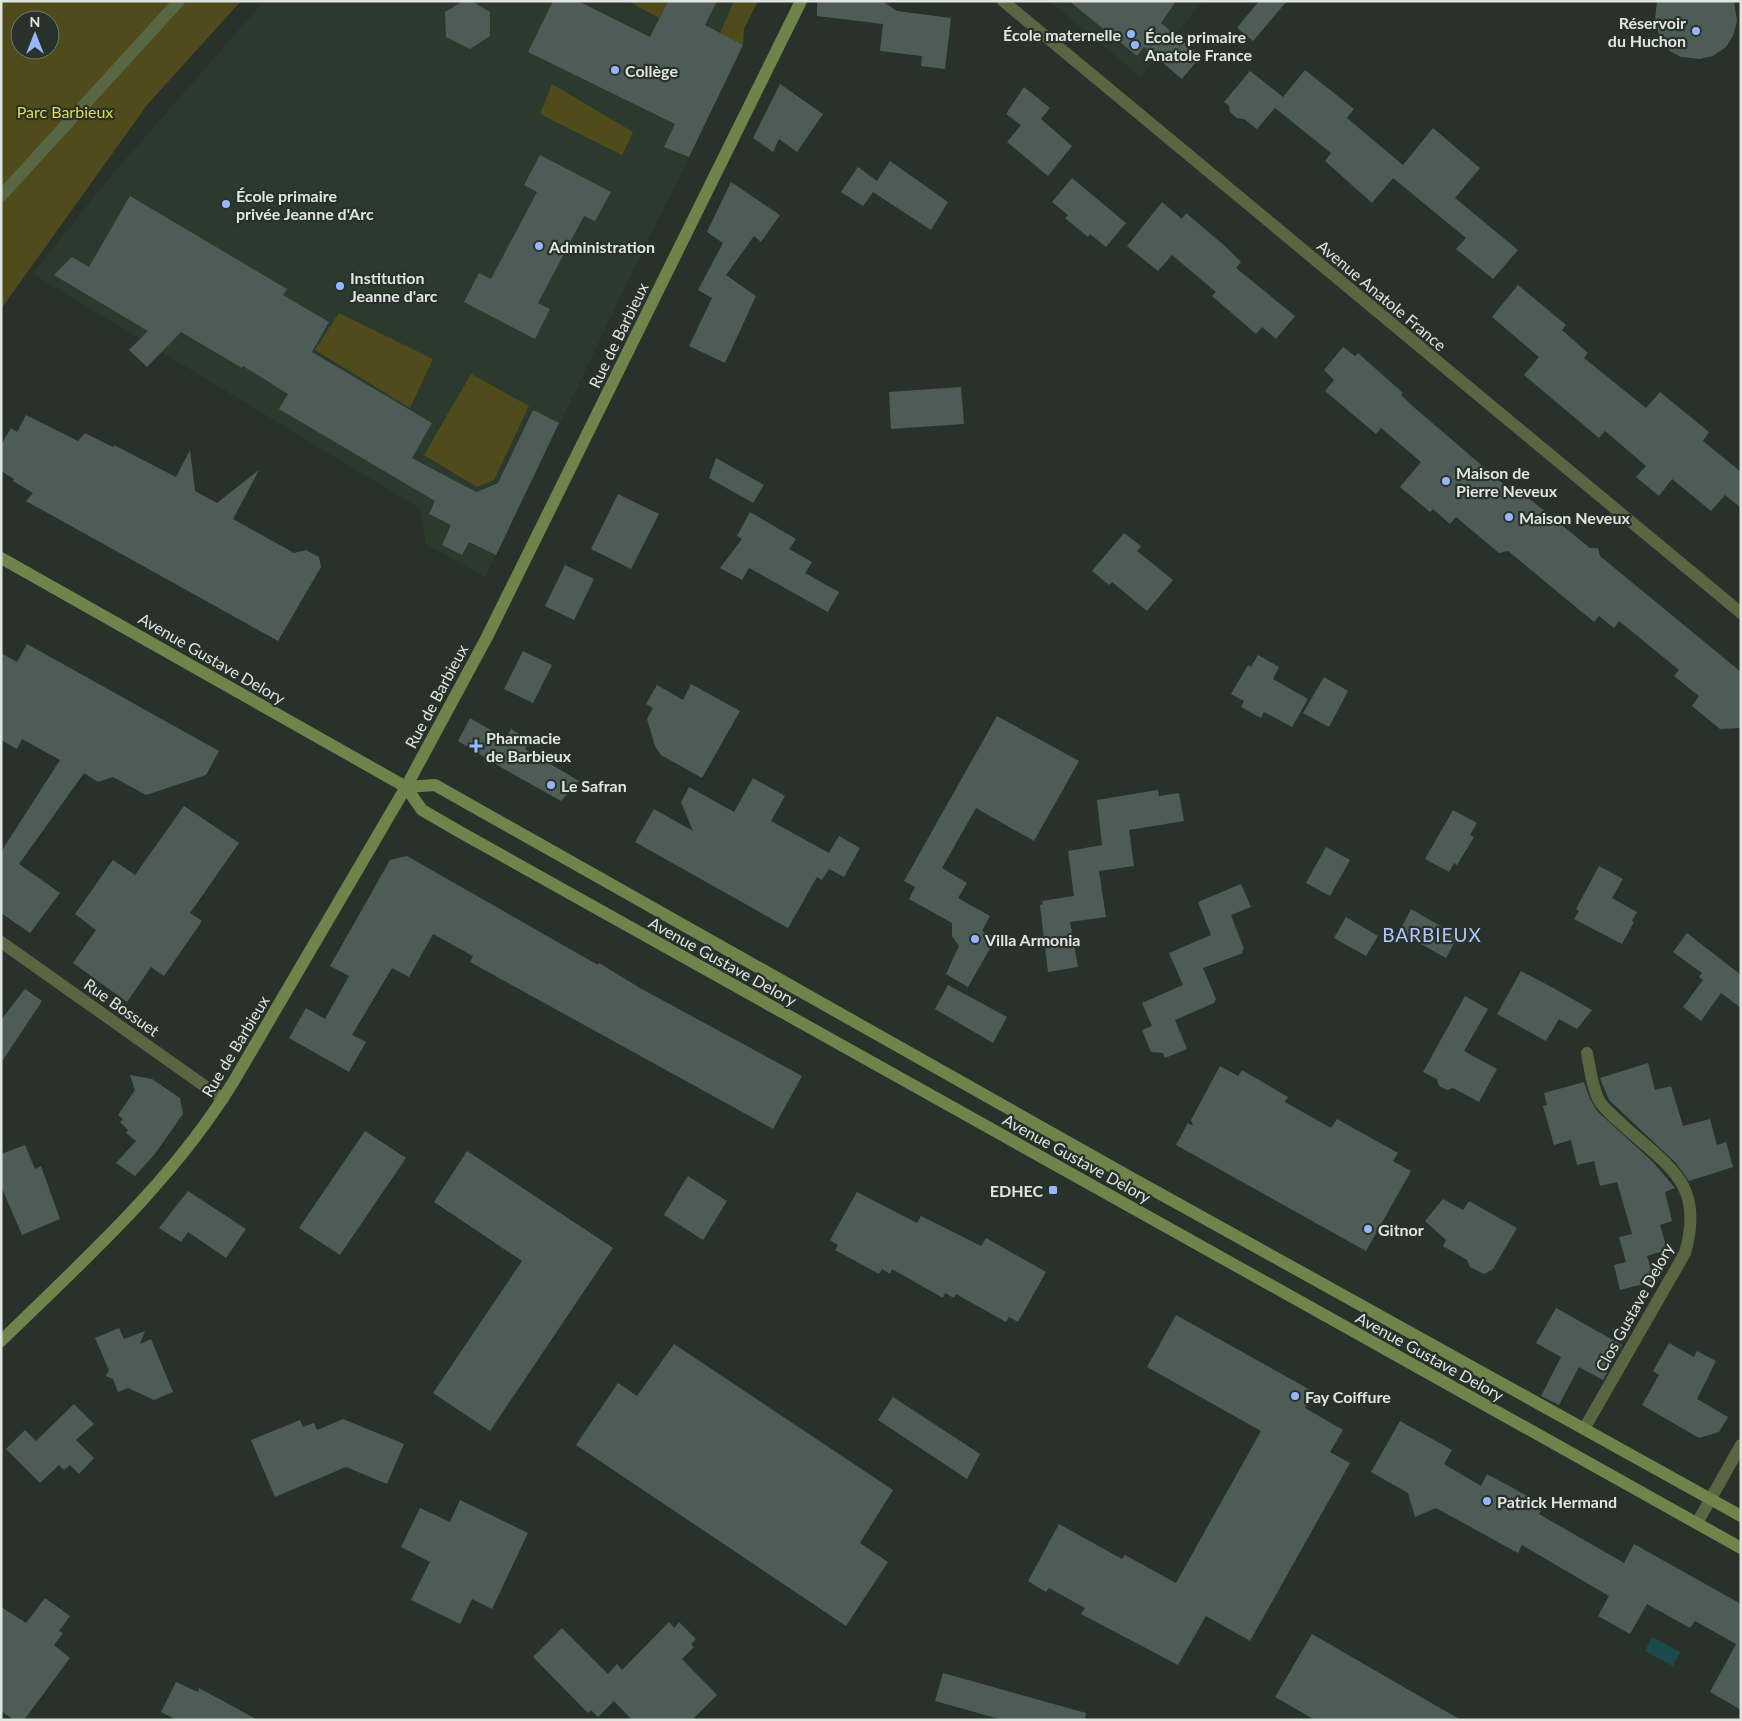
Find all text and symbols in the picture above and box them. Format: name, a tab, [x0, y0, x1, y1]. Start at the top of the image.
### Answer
north arrow	[10, 10, 60, 60]
text: N	[30, 13, 40, 30]
place label: Réservoir du Huchon	[1608, 13, 1686, 50]
place label: École maternelle	[1003, 25, 1121, 44]
marker: Réservoir du Huchon	[1690, 25, 1702, 37]
place label: École primaire Anatole France	[1144, 27, 1253, 64]
marker: École maternelle	[1125, 28, 1137, 40]
marker: École primaire Anatole France	[1129, 39, 1141, 51]
place label: Collège	[625, 61, 678, 80]
marker: Collège	[609, 64, 621, 76]
park label: Parc Barbieux	[17, 102, 113, 121]
place label: École primaire privée Jeanne d'Arc	[236, 186, 374, 223]
marker: École primaire privée Jeanne d'Arc	[220, 198, 232, 210]
street label: Avenue Anatole France	[1314, 236, 1450, 354]
place label: Administration	[548, 237, 655, 256]
marker: Administration	[533, 240, 545, 252]
place label: Institution Jeanne d'arc	[350, 268, 438, 305]
street label: Rue de Barbieux	[584, 279, 652, 391]
marker: Institution Jeanne d'arc	[334, 280, 346, 292]
place label: Maison de Pierre Neveux	[1456, 463, 1558, 500]
marker: Maison de Pierre Neveux	[1440, 475, 1452, 487]
place label: Maison Neveux	[1519, 508, 1630, 527]
marker: Maison Neveux	[1503, 511, 1515, 523]
street label: Avenue Gustave Delory	[135, 608, 289, 708]
street label: Rue de Barbieux	[401, 641, 471, 751]
place label: Pharmacie de Barbieux	[486, 728, 572, 765]
marker: Pharmacie de Barbieux	[470, 740, 482, 752]
place label: Le Safran	[561, 776, 627, 795]
marker: Le Safran	[545, 779, 557, 791]
street label: Avenue Gustave Delory	[646, 912, 801, 1010]
district label: BARBIEUX	[1382, 923, 1482, 946]
place label: Villa Armonia	[984, 930, 1080, 949]
marker: Villa Armonia	[969, 933, 981, 945]
street label: Rue Bossuet	[81, 974, 163, 1040]
street label: Rue de Barbieux	[197, 992, 273, 1100]
street label: Avenue Gustave Delory	[1000, 1109, 1155, 1207]
place label: EDHEC	[990, 1181, 1043, 1200]
marker: EDHEC	[1047, 1184, 1059, 1196]
place label: Gitnor	[1378, 1220, 1424, 1239]
marker: Gitnor	[1362, 1223, 1374, 1235]
street label: Clos Gustave Delory	[1591, 1239, 1677, 1374]
street label: Avenue Gustave Delory	[1353, 1307, 1508, 1405]
place label: Fay Coiffure	[1305, 1387, 1391, 1406]
marker: Fay Coiffure	[1289, 1390, 1301, 1402]
place label: Patrick Hermand	[1497, 1492, 1617, 1511]
marker: Patrick Hermand	[1481, 1495, 1493, 1507]

